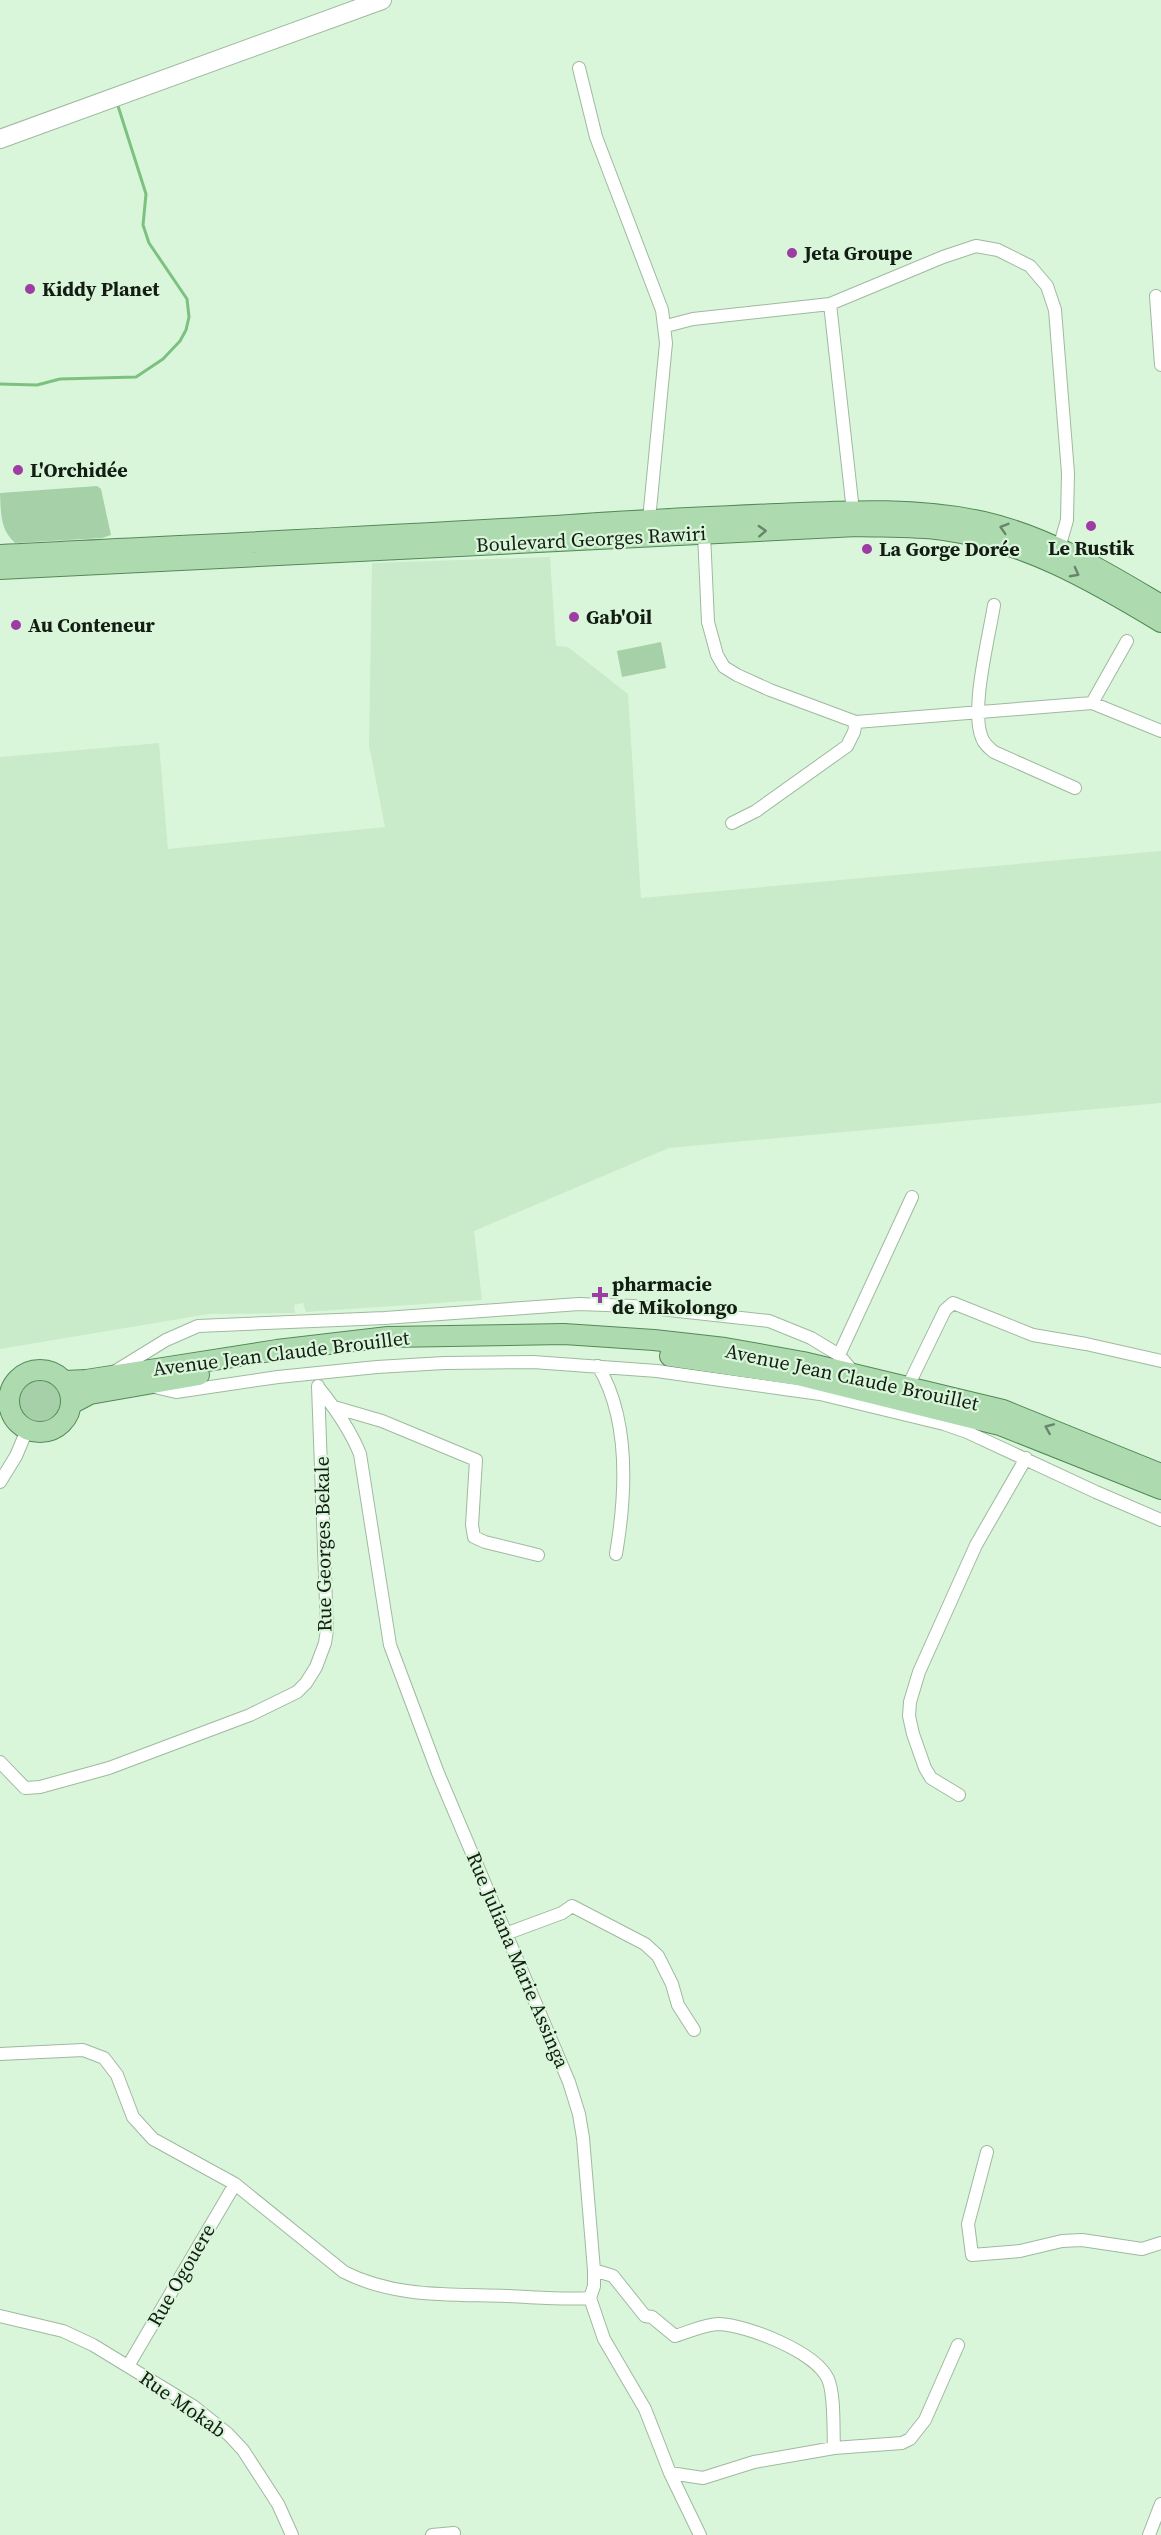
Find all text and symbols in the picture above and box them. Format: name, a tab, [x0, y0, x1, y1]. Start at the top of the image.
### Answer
place label: Jeta Groupe	[802, 239, 912, 267]
marker: Jeta Groupe	[785, 246, 799, 260]
place label: Kiddy Planet	[42, 275, 160, 303]
marker: Kiddy Planet	[23, 282, 37, 296]
place label: L'Orchidée	[30, 456, 128, 484]
marker: L'Orchidée	[11, 463, 25, 477]
street label: Boulevard Georges Rawiri	[475, 519, 707, 559]
marker: Le Rustik	[1084, 519, 1098, 533]
one-way arrow	[999, 522, 1010, 535]
one-way arrow	[758, 524, 767, 537]
place label: Le Rustik	[1048, 534, 1134, 562]
place label: La Gorge Dorée	[879, 535, 1020, 563]
marker: La Gorge Dorée	[860, 542, 874, 556]
one-way arrow	[1069, 566, 1079, 577]
place label: Gab'Oil	[586, 603, 652, 631]
marker: Gab'Oil	[567, 610, 581, 624]
place label: Au Conteneur	[28, 611, 156, 639]
marker: Au Conteneur	[9, 618, 23, 632]
place label: pharmacie de Mikolongo	[612, 1270, 738, 1321]
marker: pharmacie de Mikolongo	[593, 1288, 607, 1302]
street label: Avenue Jean Claude Brouillet	[151, 1323, 411, 1383]
street label: Avenue Jean Claude Brouillet	[723, 1336, 982, 1418]
one-way arrow	[1044, 1423, 1055, 1435]
street label: Rue Georges Bekale	[307, 1456, 339, 1632]
street label: Rue Juliana Marie Assinga	[460, 1848, 577, 2073]
street label: Rue Ogouere	[140, 2218, 222, 2332]
street label: Rue Mokab	[134, 2364, 232, 2444]

